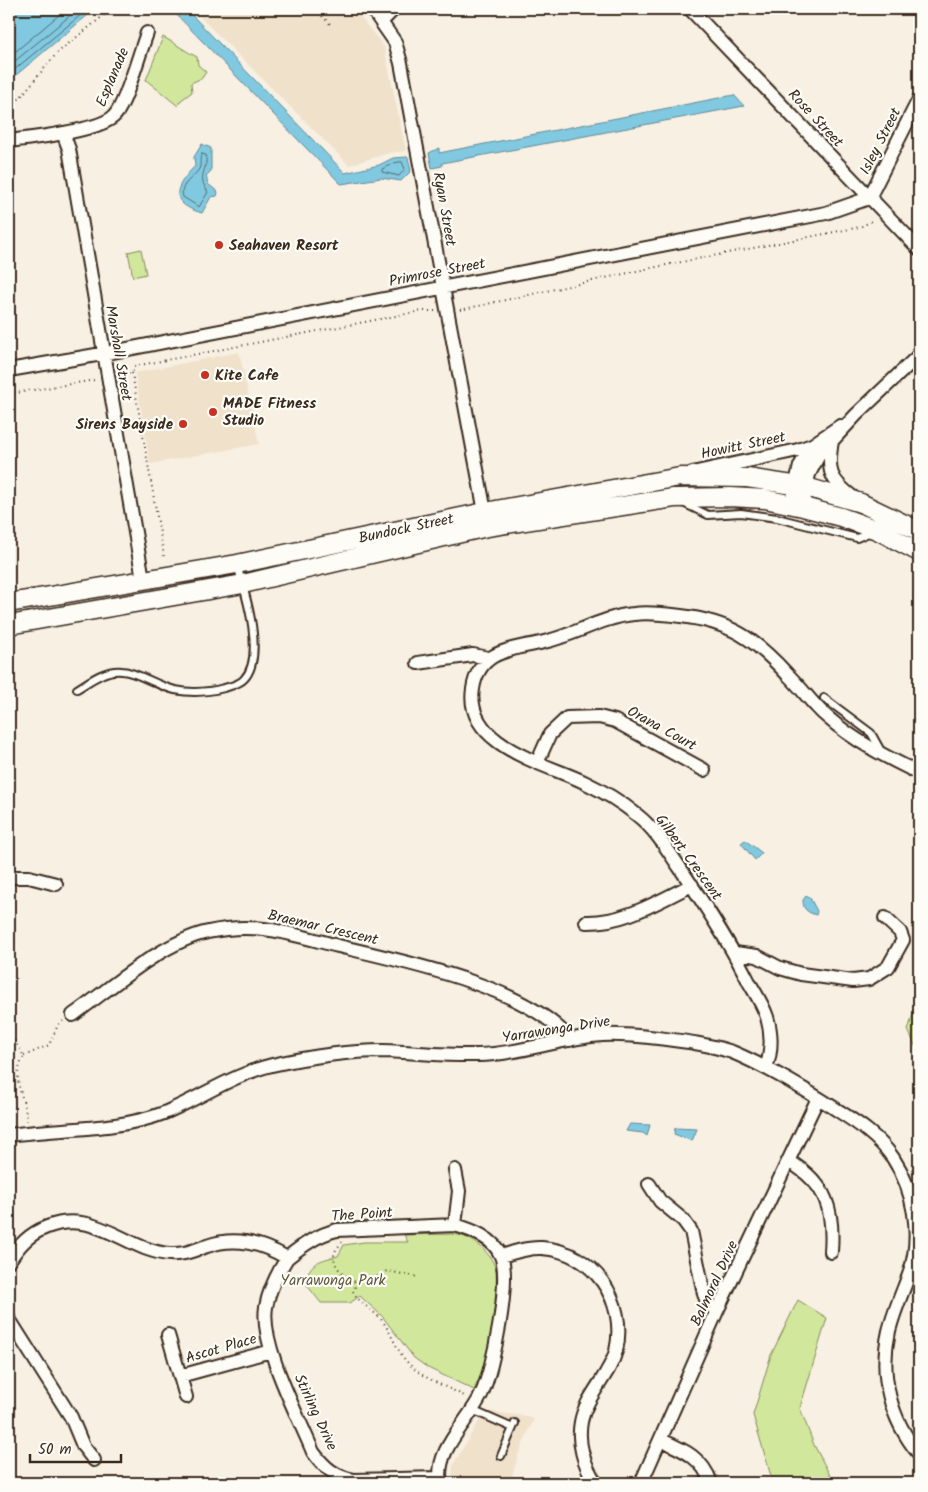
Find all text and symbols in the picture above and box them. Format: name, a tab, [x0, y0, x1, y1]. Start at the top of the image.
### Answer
street label: Esplanade	[90, 44, 136, 111]
street label: Rose Street	[782, 84, 849, 154]
street label: Isley Street	[854, 104, 908, 179]
street label: Ryan Street	[426, 170, 462, 248]
place label: Seahaven Resort	[229, 234, 339, 258]
marker: Seahaven Resort	[213, 239, 225, 251]
street label: Primrose Street	[387, 252, 488, 294]
street label: Marshall Street	[98, 303, 138, 403]
place label: Kite Cafe	[215, 364, 279, 388]
marker: Kite Cafe	[199, 369, 211, 381]
place label: MADE Fitness Studio	[223, 392, 316, 433]
marker: MADE Fitness Studio	[207, 406, 219, 418]
place label: Sirens Bayside	[76, 413, 174, 437]
marker: Sirens Bayside	[177, 418, 189, 430]
street label: Howitt Street	[699, 425, 788, 467]
street label: Bundock Street	[356, 507, 456, 551]
street label: Orana Court	[622, 700, 701, 758]
street label: Gilbert Crescent	[648, 809, 728, 906]
street label: Braemar Crescent	[265, 904, 381, 952]
street label: Yarrawonga Drive	[500, 1010, 612, 1050]
street label: The Point	[331, 1201, 394, 1229]
street label: Balmoral Drive	[685, 1236, 745, 1330]
park label: Yarrawonga Park	[281, 1269, 386, 1293]
street label: Ascot Place	[183, 1327, 260, 1371]
street label: Stirling Drive	[287, 1370, 343, 1455]
scale bar	[30, 1432, 121, 1464]
text: 50 m	[38, 1438, 72, 1462]

